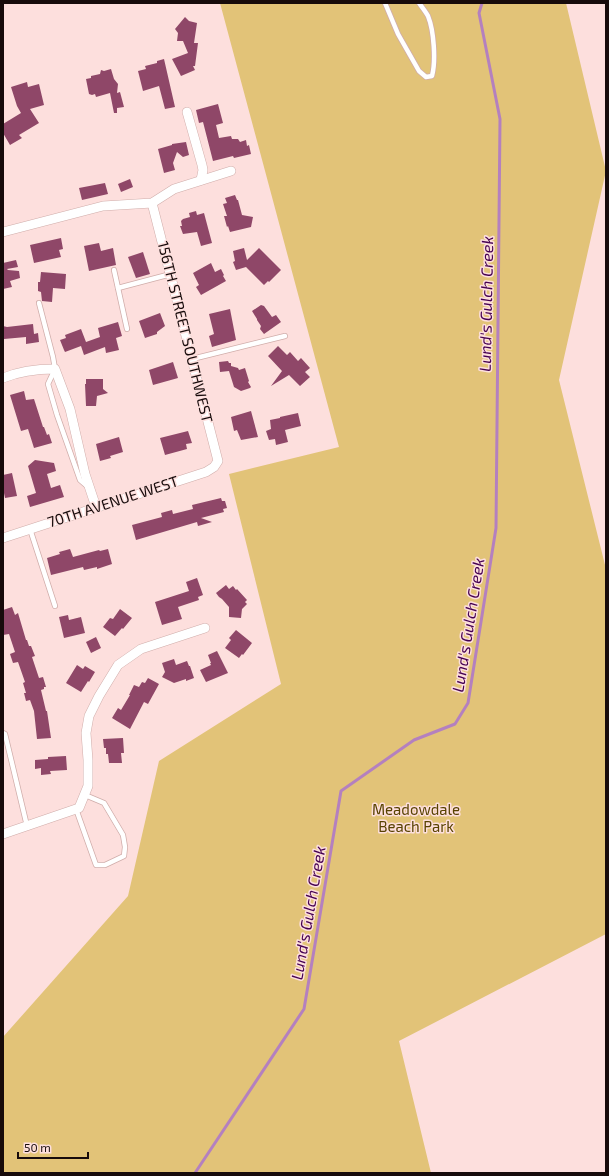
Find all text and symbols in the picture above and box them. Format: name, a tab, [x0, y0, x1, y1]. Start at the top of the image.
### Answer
water label: Lund's Gulch Creek	[475, 236, 496, 372]
street label: 156TH STREET SOUTHWEST	[155, 239, 217, 425]
street label: 70TH AVENUE WEST	[45, 471, 181, 531]
water label: Lund's Gulch Creek	[448, 556, 488, 693]
park label: Meadowdale Beach Park	[372, 800, 460, 835]
water label: Lund's Gulch Creek	[286, 844, 329, 981]
scale bar	[18, 1134, 88, 1160]
text: 50 m	[24, 1140, 51, 1154]

